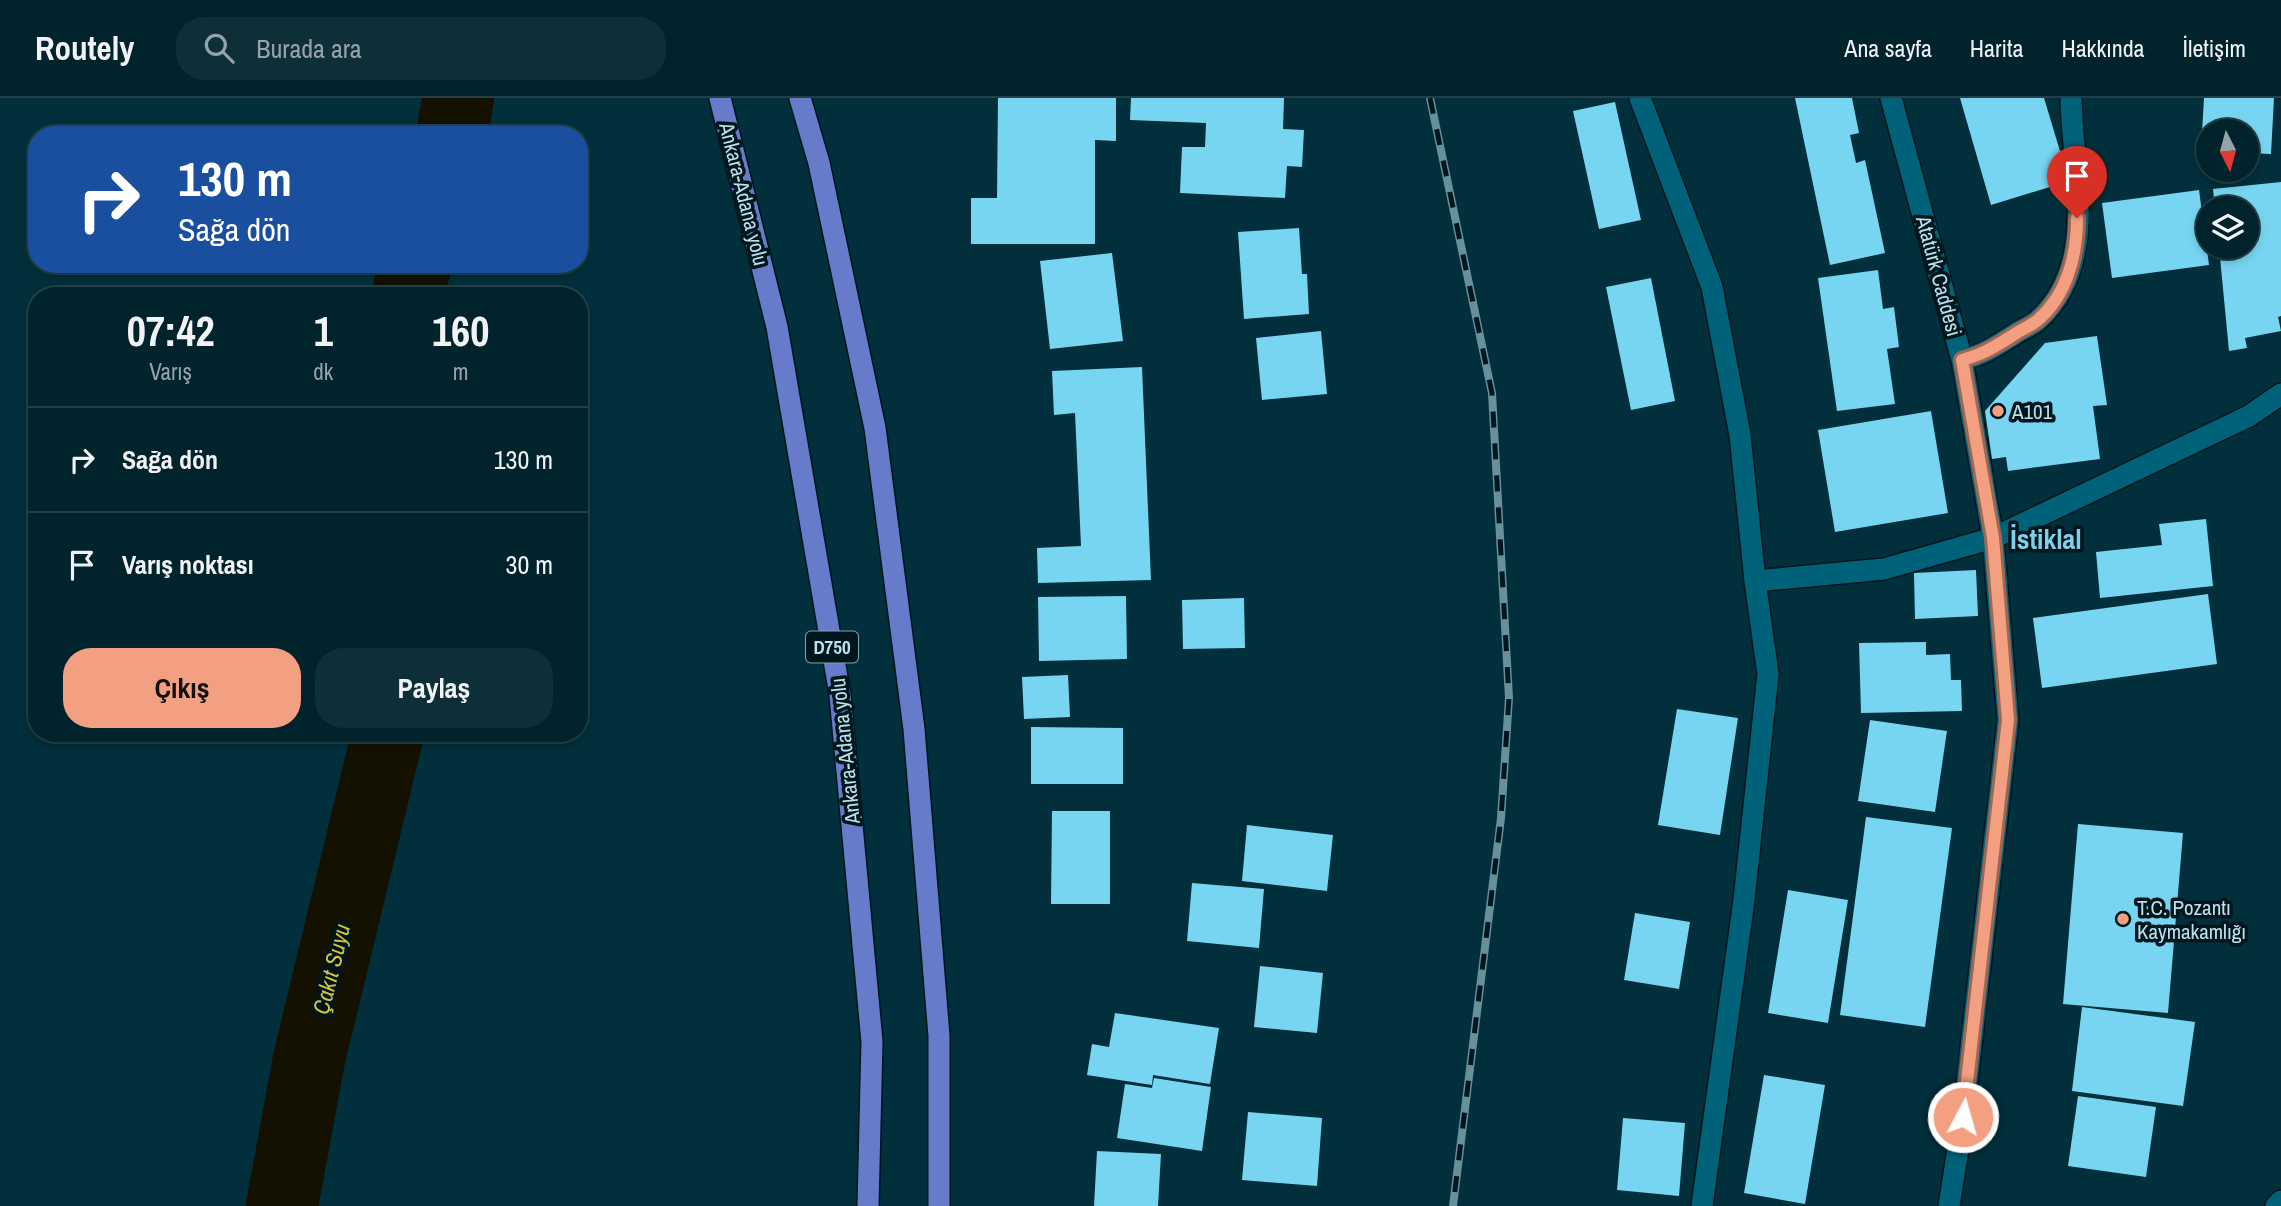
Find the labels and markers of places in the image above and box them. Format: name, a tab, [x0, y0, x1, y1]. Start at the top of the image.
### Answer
pin	[2047, 146, 2107, 218]
place label: A101	[2011, 397, 2053, 426]
marker: A101	[1990, 403, 2006, 419]
place label: T.C. Pozantı Kaymakamlığı	[2137, 893, 2246, 946]
marker: T.C. Pozantı Kaymakamlığı	[2115, 911, 2131, 927]

